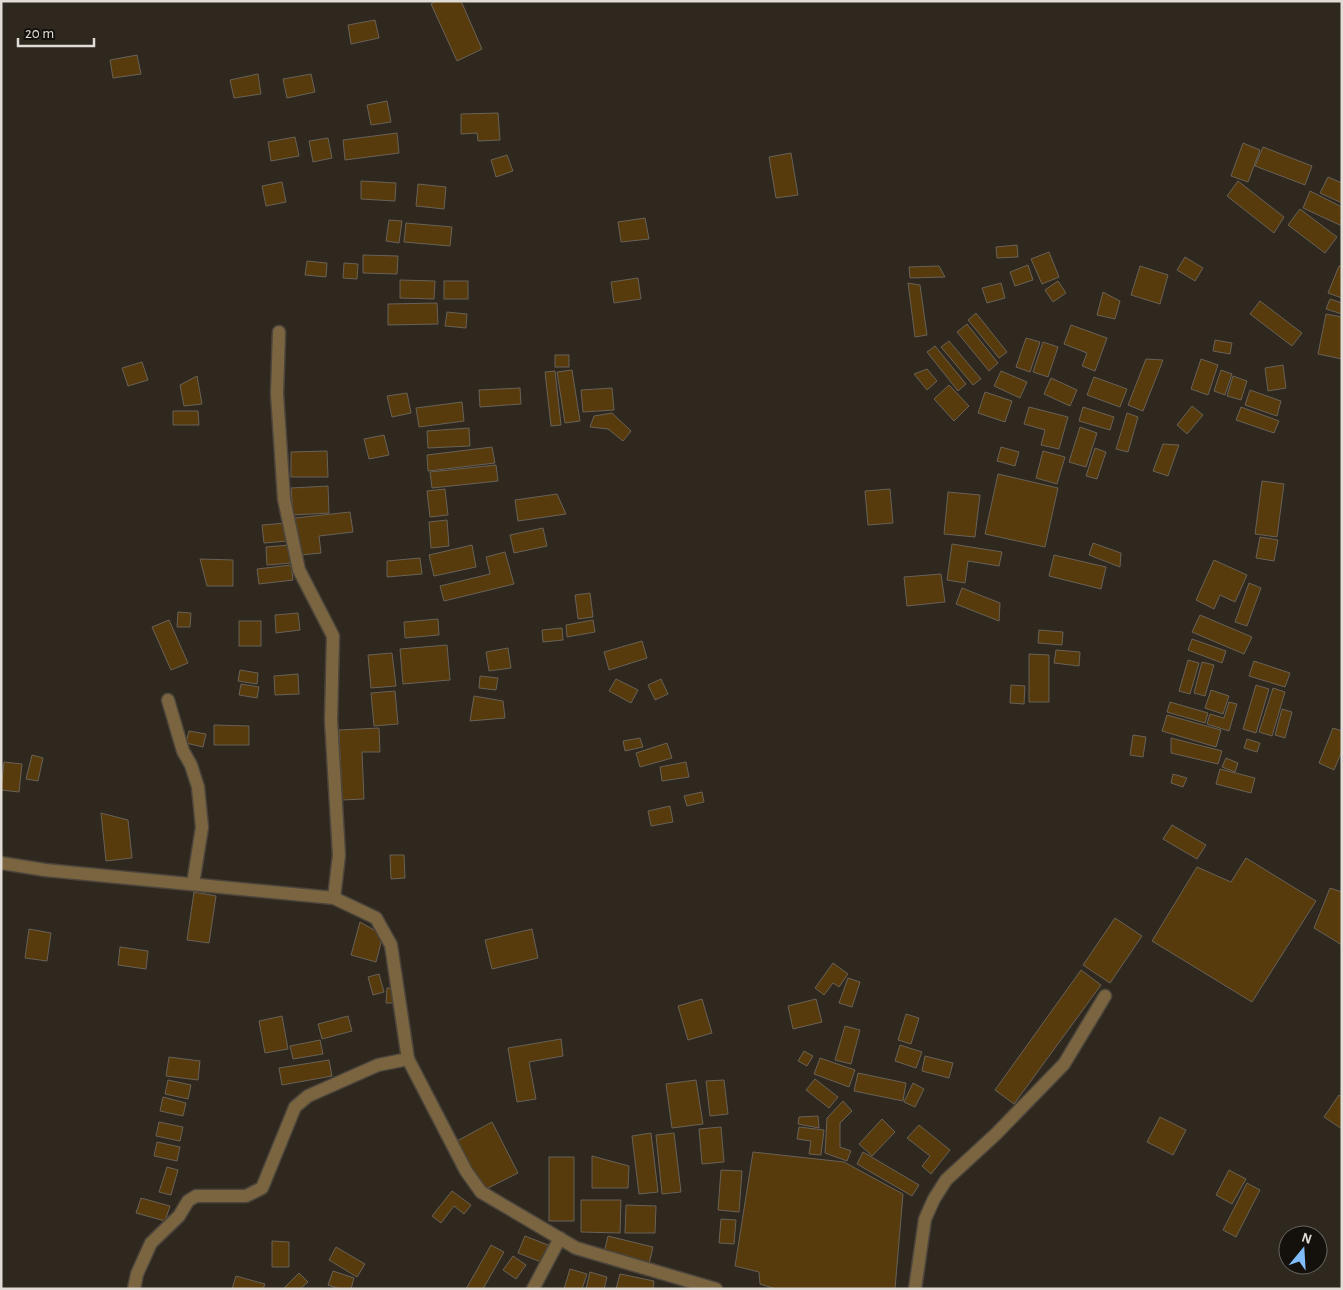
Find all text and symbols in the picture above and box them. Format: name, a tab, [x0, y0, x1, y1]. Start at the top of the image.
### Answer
scale bar	[18, 15, 94, 47]
text: 20 m	[25, 26, 54, 41]
north arrow	[1278, 1225, 1328, 1275]
text: N	[1300, 1230, 1314, 1247]

